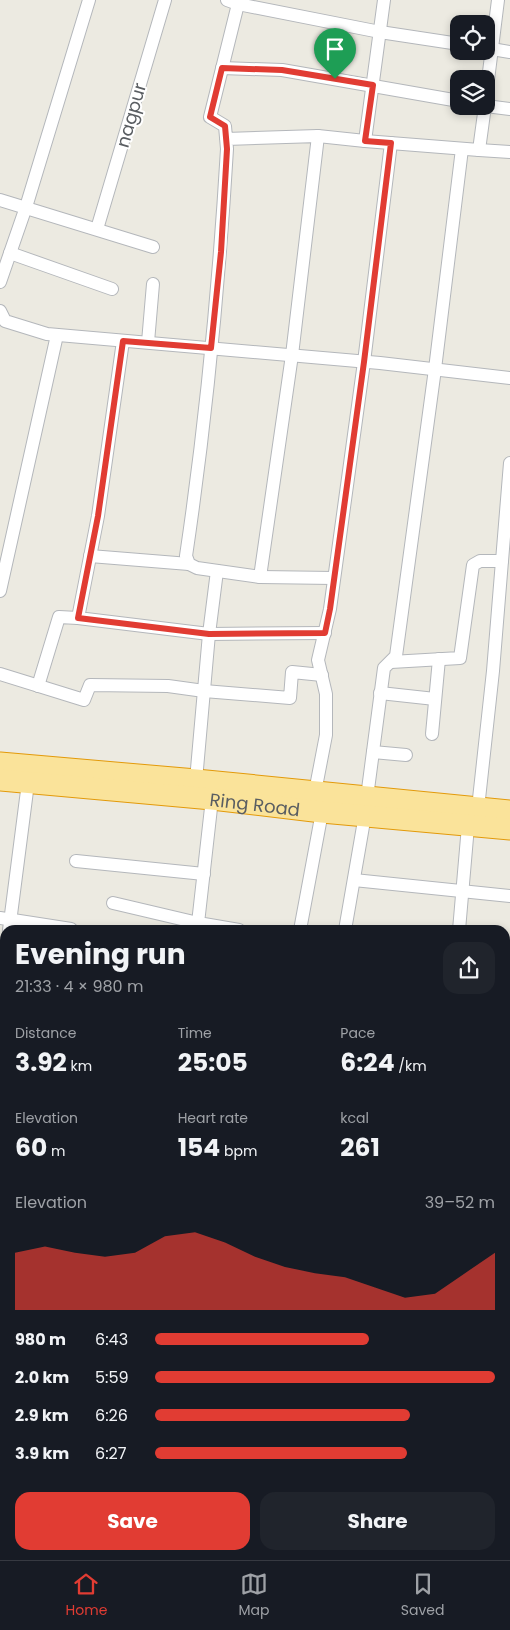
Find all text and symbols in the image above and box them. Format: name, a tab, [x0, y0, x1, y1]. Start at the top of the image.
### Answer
map controls	[450, 15, 495, 115]
button: locate	[450, 15, 495, 60]
pin	[314, 28, 356, 79]
icon: arrive	[321, 35, 349, 63]
button: layers	[450, 70, 495, 115]
street label: nagpur	[110, 79, 152, 150]
street label: Ring Road	[208, 786, 301, 822]
text: Evening run	[15, 935, 186, 974]
button: share	[443, 942, 495, 994]
text: 21:33 · 4 × 980 m	[15, 975, 143, 998]
text: Distance	[15, 1023, 76, 1043]
text: Time	[178, 1023, 212, 1043]
text: Pace	[340, 1023, 375, 1043]
text: 3.92	[15, 1045, 67, 1080]
text: 25:05	[178, 1045, 248, 1080]
text: 6:24	[340, 1045, 395, 1080]
text: km	[67, 1056, 92, 1076]
text: /km	[395, 1056, 427, 1076]
text: Elevation	[15, 1108, 78, 1128]
text: Heart rate	[178, 1108, 248, 1128]
text: kcal	[340, 1108, 369, 1128]
text: 60	[15, 1130, 47, 1165]
text: 154	[178, 1130, 220, 1165]
text: 261	[340, 1130, 380, 1165]
text: m	[47, 1141, 65, 1161]
text: bpm	[220, 1141, 257, 1161]
text: Elevation	[15, 1191, 87, 1214]
text: 39–52 m	[425, 1191, 495, 1214]
text: 980 m	[15, 1328, 66, 1351]
text: 6:43	[95, 1328, 128, 1351]
text: 2.0 km	[15, 1366, 69, 1389]
text: 5:59	[95, 1366, 129, 1389]
text: 2.9 km	[15, 1404, 69, 1427]
text: 6:26	[95, 1404, 128, 1427]
text: 3.9 km	[15, 1442, 69, 1465]
text: 6:27	[95, 1442, 127, 1465]
button: Save	[15, 1492, 250, 1550]
button: Share	[260, 1492, 495, 1550]
tab: Home	[66, 1570, 107, 1621]
tab: Map	[239, 1570, 270, 1621]
tab: Saved	[401, 1570, 444, 1621]

